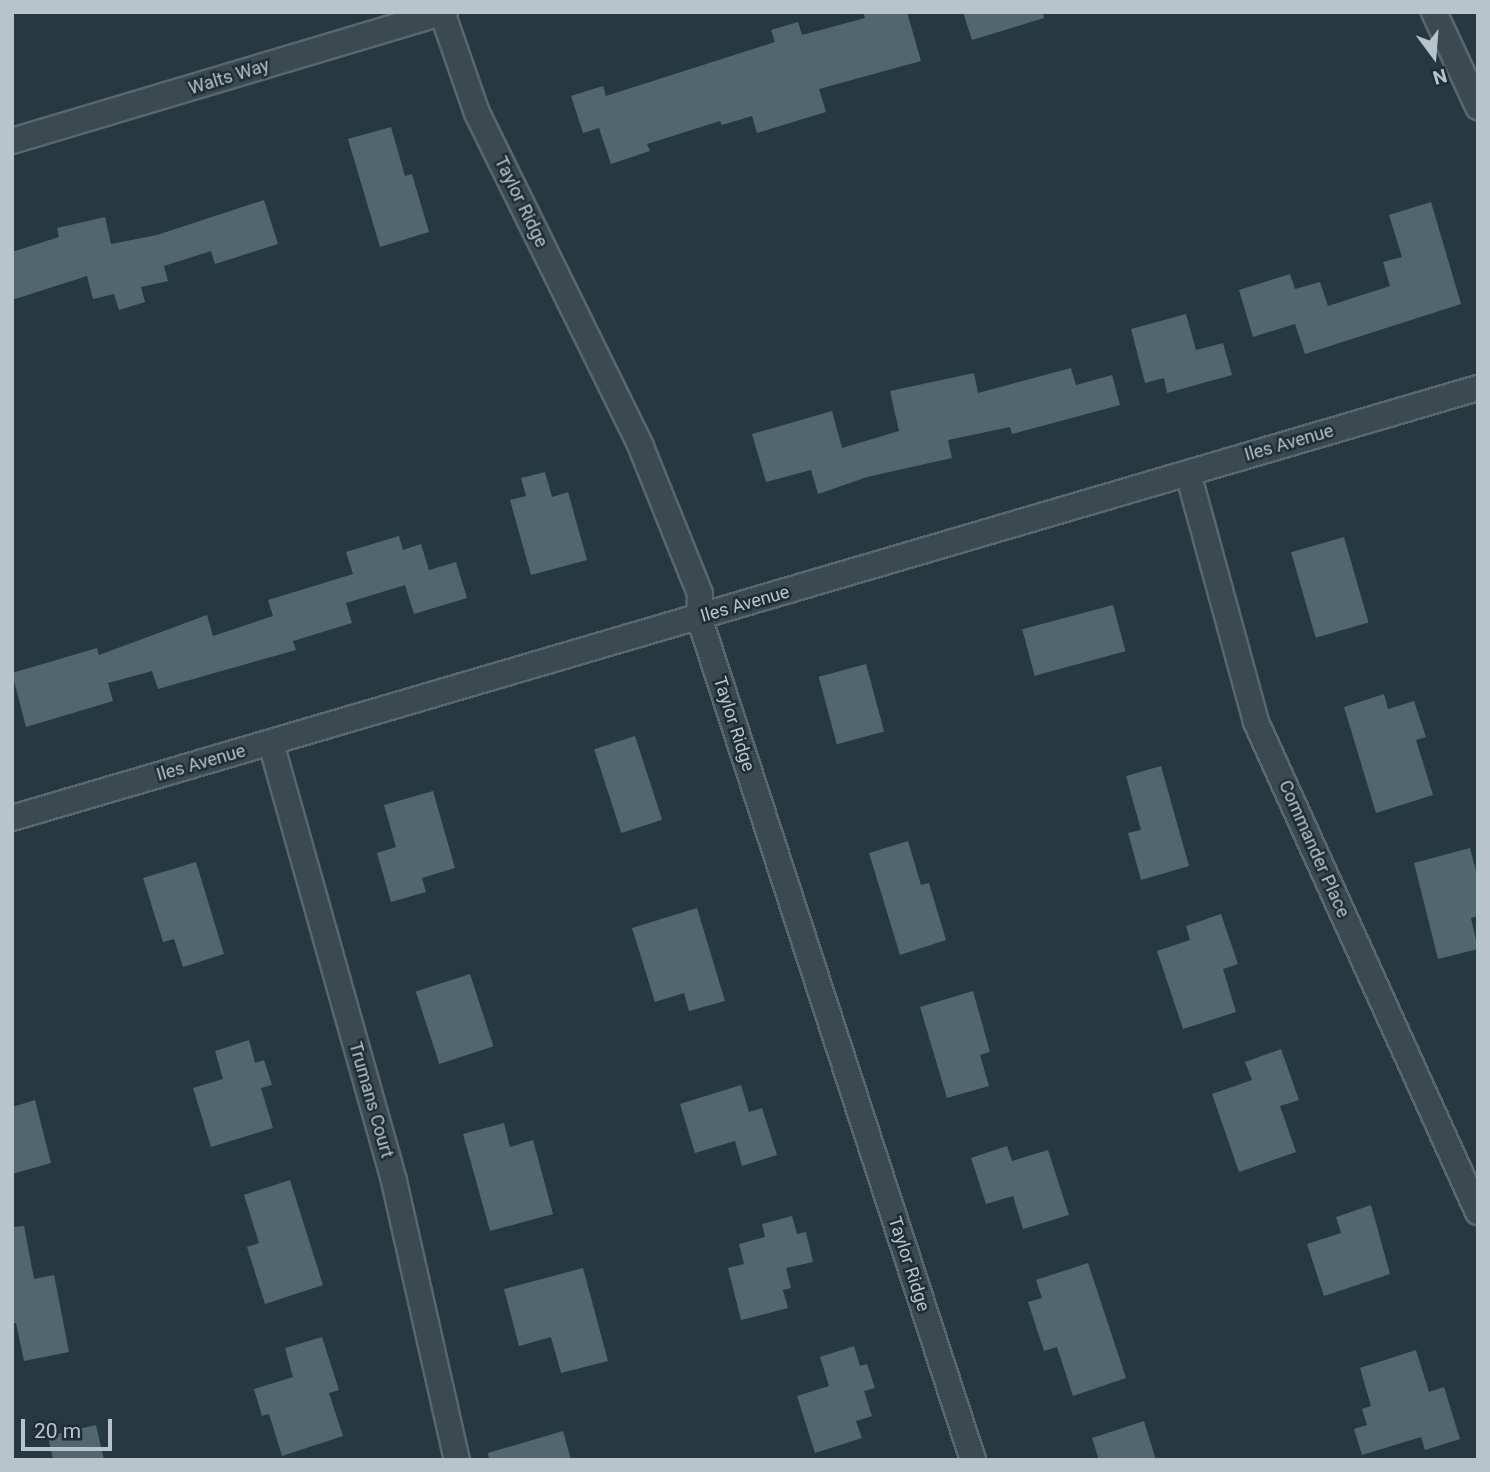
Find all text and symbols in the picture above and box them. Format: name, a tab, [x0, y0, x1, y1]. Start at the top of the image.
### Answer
north arrow	[1399, 21, 1469, 91]
street label: Walts Way	[186, 54, 272, 100]
text: N	[1430, 64, 1450, 90]
street label: Taylor Ridge	[490, 153, 552, 251]
street label: Iles Avenue	[1242, 420, 1336, 466]
street label: Iles Avenue	[698, 581, 792, 627]
street label: Taylor Ridge	[709, 674, 759, 774]
street label: Iles Avenue	[154, 740, 248, 786]
street label: Commander Place	[1274, 777, 1354, 921]
street label: Trumans Court	[344, 1039, 398, 1161]
street label: Taylor Ridge	[884, 1214, 934, 1314]
scale bar	[24, 1406, 116, 1450]
text: 20 m	[34, 1419, 81, 1443]

